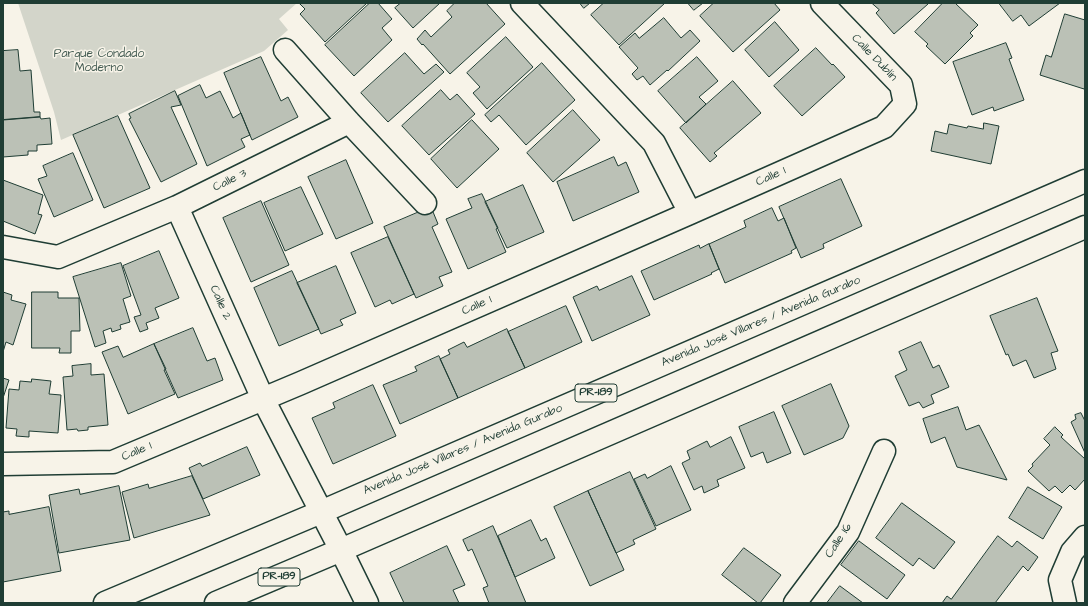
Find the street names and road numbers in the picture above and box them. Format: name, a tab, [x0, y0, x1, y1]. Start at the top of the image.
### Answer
street label: Calle Dublín	[848, 31, 900, 85]
street label: Calle 1	[754, 164, 788, 190]
street label: Calle 3	[211, 167, 249, 195]
street label: Avenida José Villares / Avenida Gurabo	[659, 273, 863, 371]
street label: Calle 2	[206, 283, 234, 323]
street label: Calle 1	[460, 293, 494, 319]
road number: PR-189	[575, 384, 617, 402]
street label: Avenida José Villares / Avenida Gurabo	[361, 401, 565, 499]
street label: Calle 1	[120, 439, 154, 465]
street label: Calle 16	[822, 521, 856, 561]
road number: PR-189	[258, 568, 300, 586]

